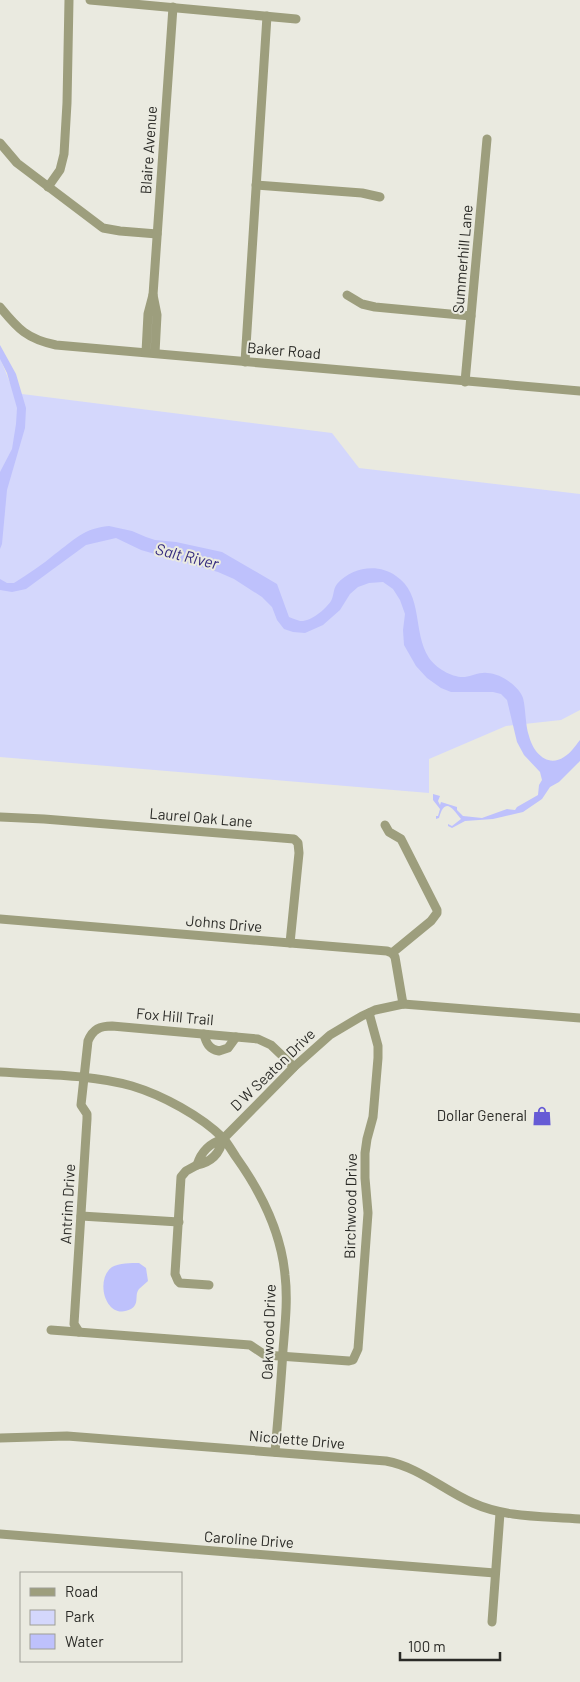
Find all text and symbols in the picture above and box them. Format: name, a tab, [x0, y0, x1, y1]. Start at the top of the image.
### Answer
street label: Blaire Avenue	[136, 105, 160, 195]
street label: Summerhill Lane	[448, 204, 476, 314]
street label: Baker Road	[247, 338, 322, 362]
water label: Salt River	[154, 539, 222, 573]
street label: Laurel Oak Lane	[149, 804, 253, 830]
street label: Johns Drive	[185, 911, 263, 935]
street label: Fox Hill Trail	[136, 1004, 215, 1028]
street label: D W Seaton Drive	[226, 1024, 318, 1114]
shop icon: Dollar General	[531, 1105, 553, 1127]
place label: Dollar General	[437, 1106, 527, 1124]
street label: Birchwood Drive	[340, 1153, 360, 1259]
street label: Antrim Drive	[56, 1163, 78, 1245]
street label: Oakwood Drive	[257, 1284, 279, 1380]
street label: Nicolette Drive	[248, 1426, 346, 1452]
street label: Caroline Drive	[204, 1527, 295, 1551]
legend	[20, 1572, 182, 1662]
text: Road	[65, 1582, 98, 1600]
text: Park	[65, 1607, 95, 1625]
scale bar	[400, 1630, 500, 1662]
text: Water	[65, 1632, 104, 1650]
text: 100 m	[408, 1637, 446, 1655]

